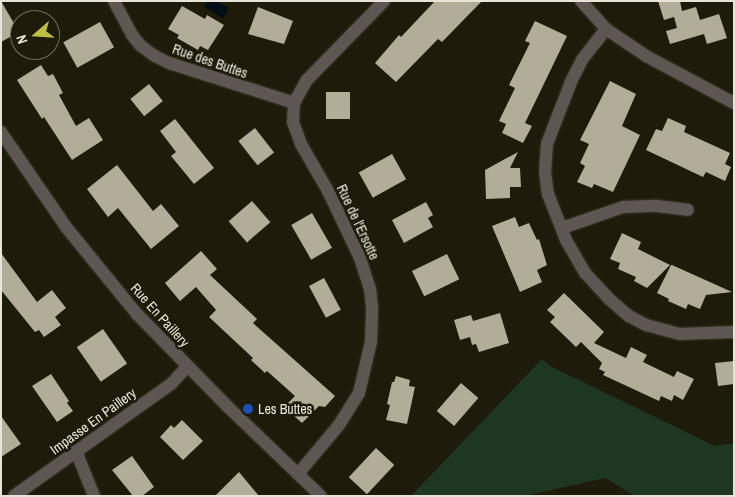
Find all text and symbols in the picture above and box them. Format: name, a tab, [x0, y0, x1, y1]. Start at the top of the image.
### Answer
north arrow	[10, 10, 60, 60]
text: N	[12, 33, 32, 46]
street label: Rue des Buttes	[170, 40, 250, 82]
street label: Rue de l'Ersotte	[333, 182, 383, 262]
street label: Rue En Paillery	[127, 280, 193, 350]
street label: Impasse En Paillery	[47, 384, 139, 458]
place label: Les Buttes	[258, 401, 312, 417]
marker: Les Buttes	[242, 403, 254, 415]

